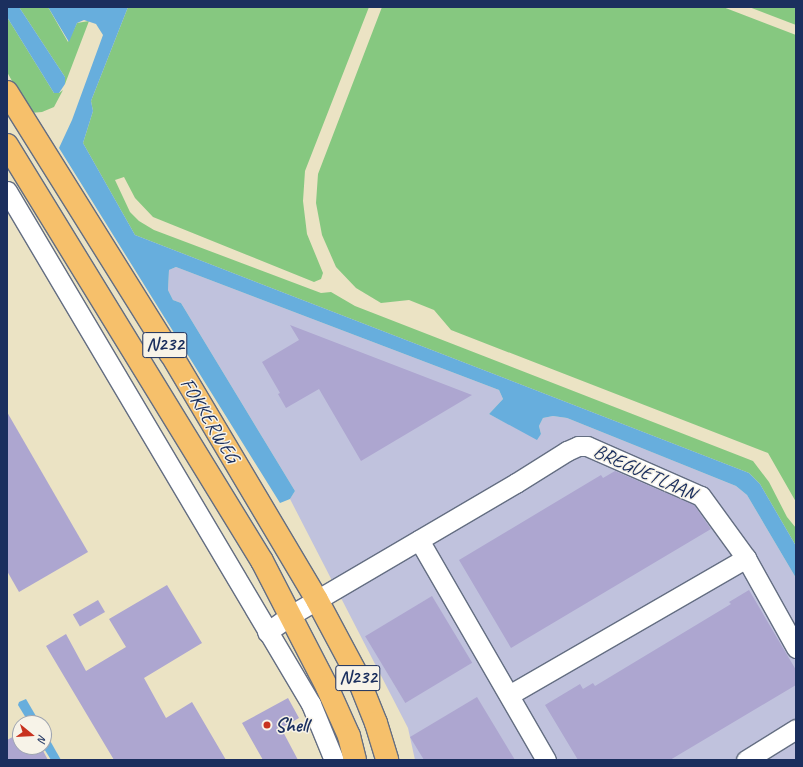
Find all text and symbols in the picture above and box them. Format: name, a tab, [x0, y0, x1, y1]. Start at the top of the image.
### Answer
road number: N232	[142, 328, 188, 362]
street label: FOKKERWEG	[175, 373, 245, 467]
street label: BREGUETLAAN	[590, 439, 700, 505]
road number: N232	[335, 661, 381, 695]
place label: Shell	[275, 713, 309, 737]
north arrow	[12, 715, 52, 755]
marker: Shell	[262, 720, 272, 730]
text: N	[35, 733, 50, 744]

